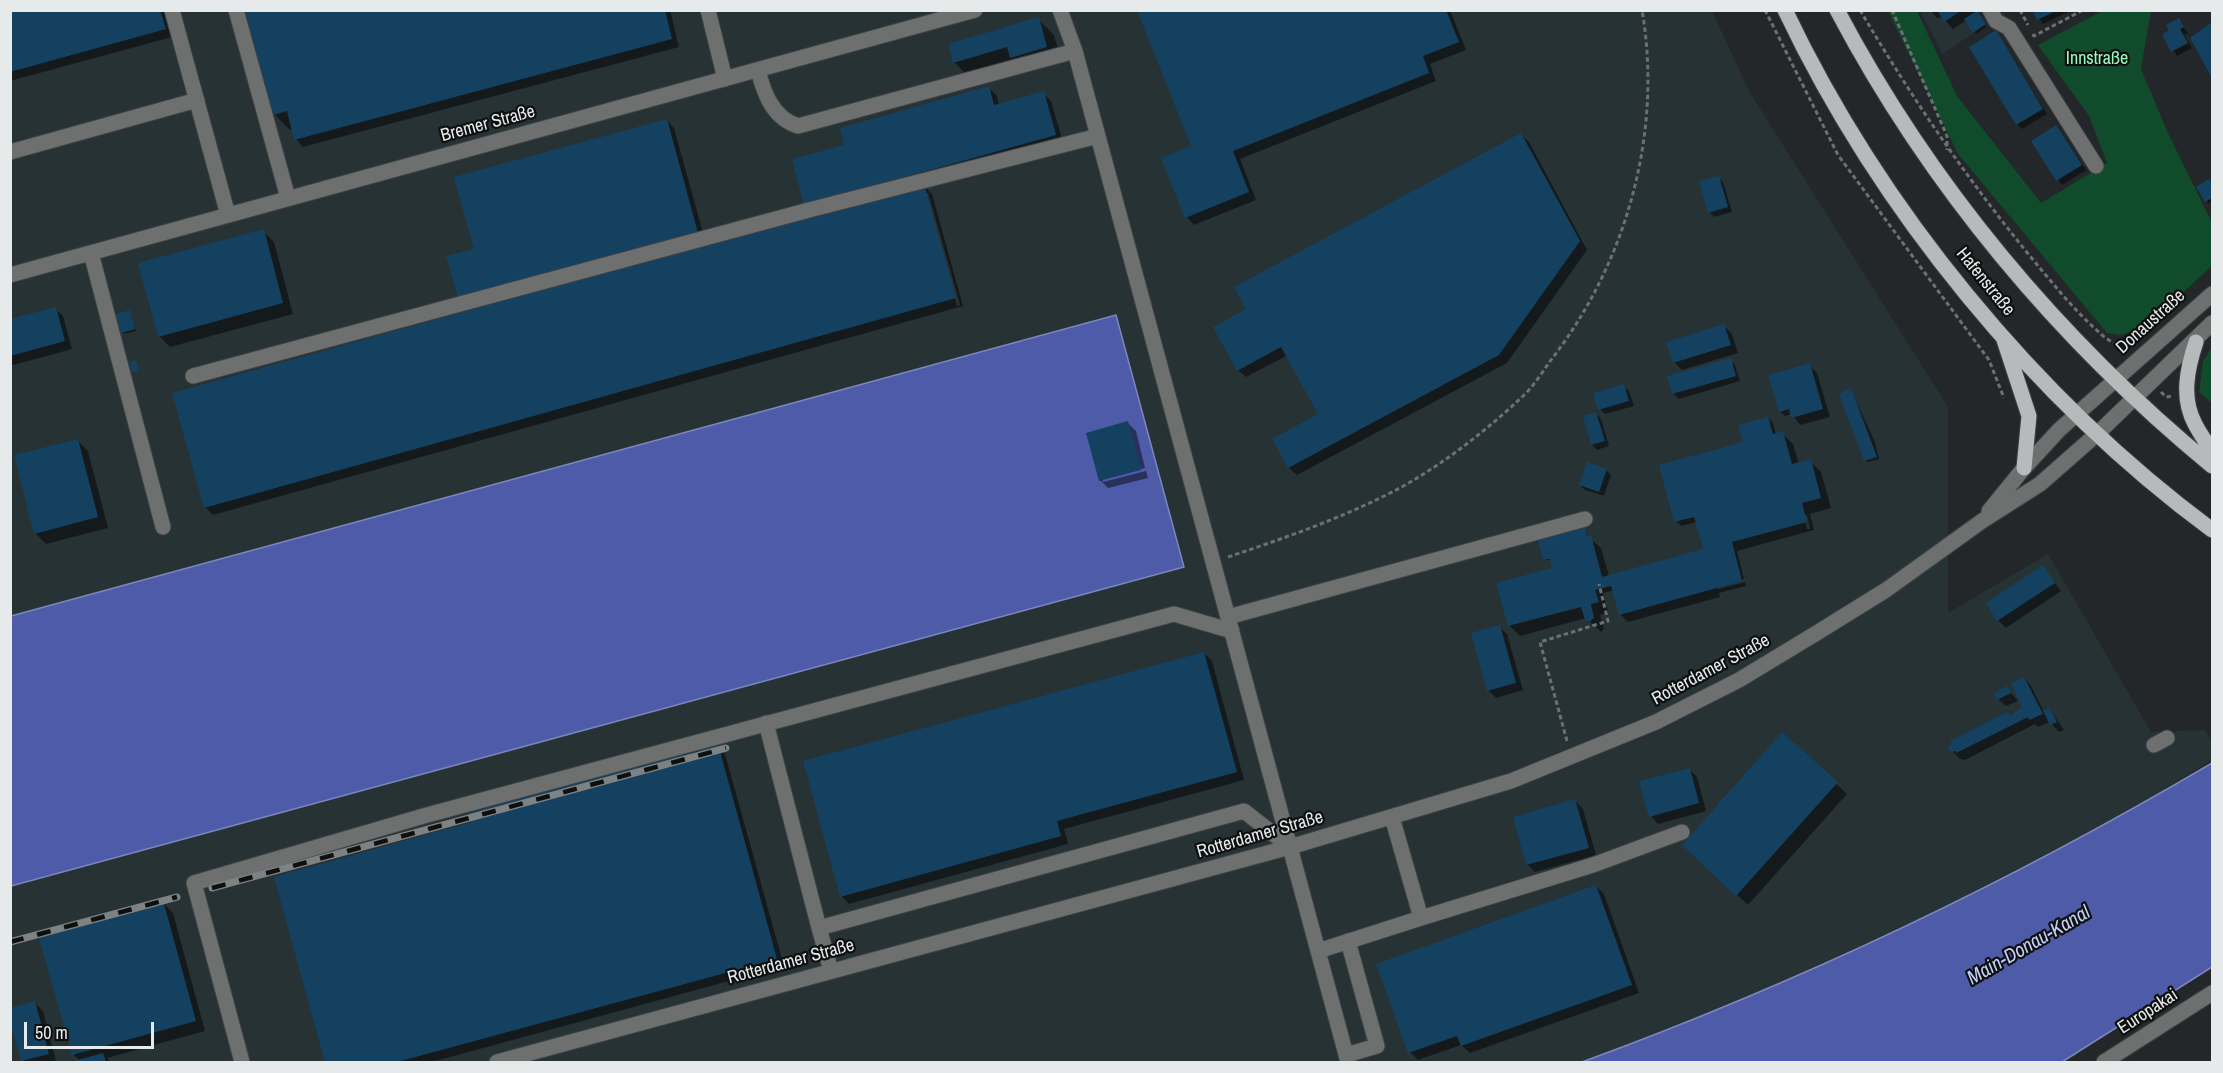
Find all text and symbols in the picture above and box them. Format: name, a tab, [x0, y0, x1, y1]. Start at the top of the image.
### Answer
park label: Innstraße	[2066, 48, 2128, 70]
street label: Bremer Straße	[438, 101, 538, 147]
street label: Hafenstraße	[1951, 244, 2019, 320]
street label: Donaustraße	[2112, 285, 2190, 359]
street label: Rotterdamer Straße	[1648, 630, 1774, 710]
street label: Rotterdamer Straße	[1194, 807, 1326, 863]
water label: Main-Donau-Kanal	[1963, 901, 2095, 991]
street label: Rotterdamer Straße	[725, 935, 857, 989]
street label: Europakai	[2114, 985, 2182, 1039]
scale bar	[27, 1010, 158, 1048]
text: 50 m	[35, 1020, 68, 1045]

